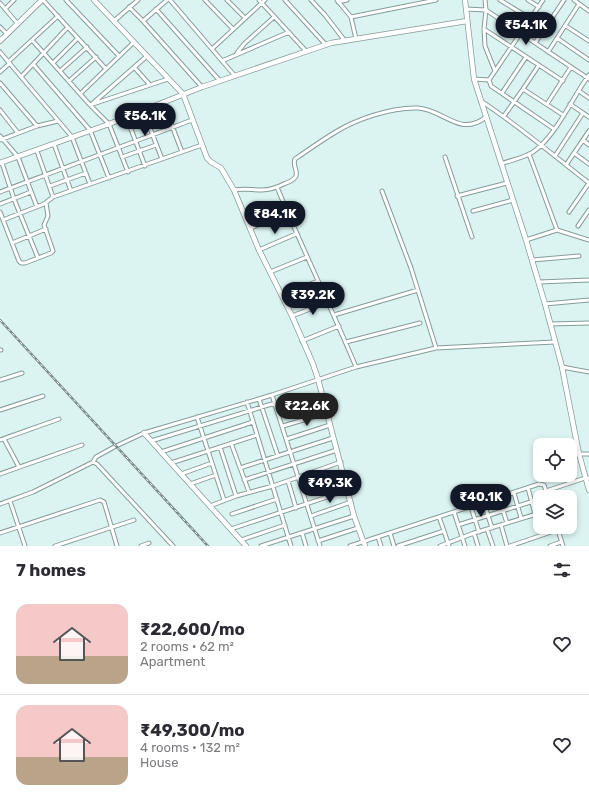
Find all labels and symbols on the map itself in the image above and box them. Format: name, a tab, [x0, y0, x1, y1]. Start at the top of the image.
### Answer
pin: ₹54.1K	[493, 12, 559, 46]
pin: ₹56.1K	[112, 103, 178, 137]
pin: ₹84.1K	[242, 201, 308, 235]
pin: ₹39.2K	[280, 282, 346, 316]
pin: ₹22.6K	[274, 393, 340, 427]
pin: ₹49.3K	[297, 470, 363, 504]
pin: ₹40.1K	[448, 484, 514, 518]

